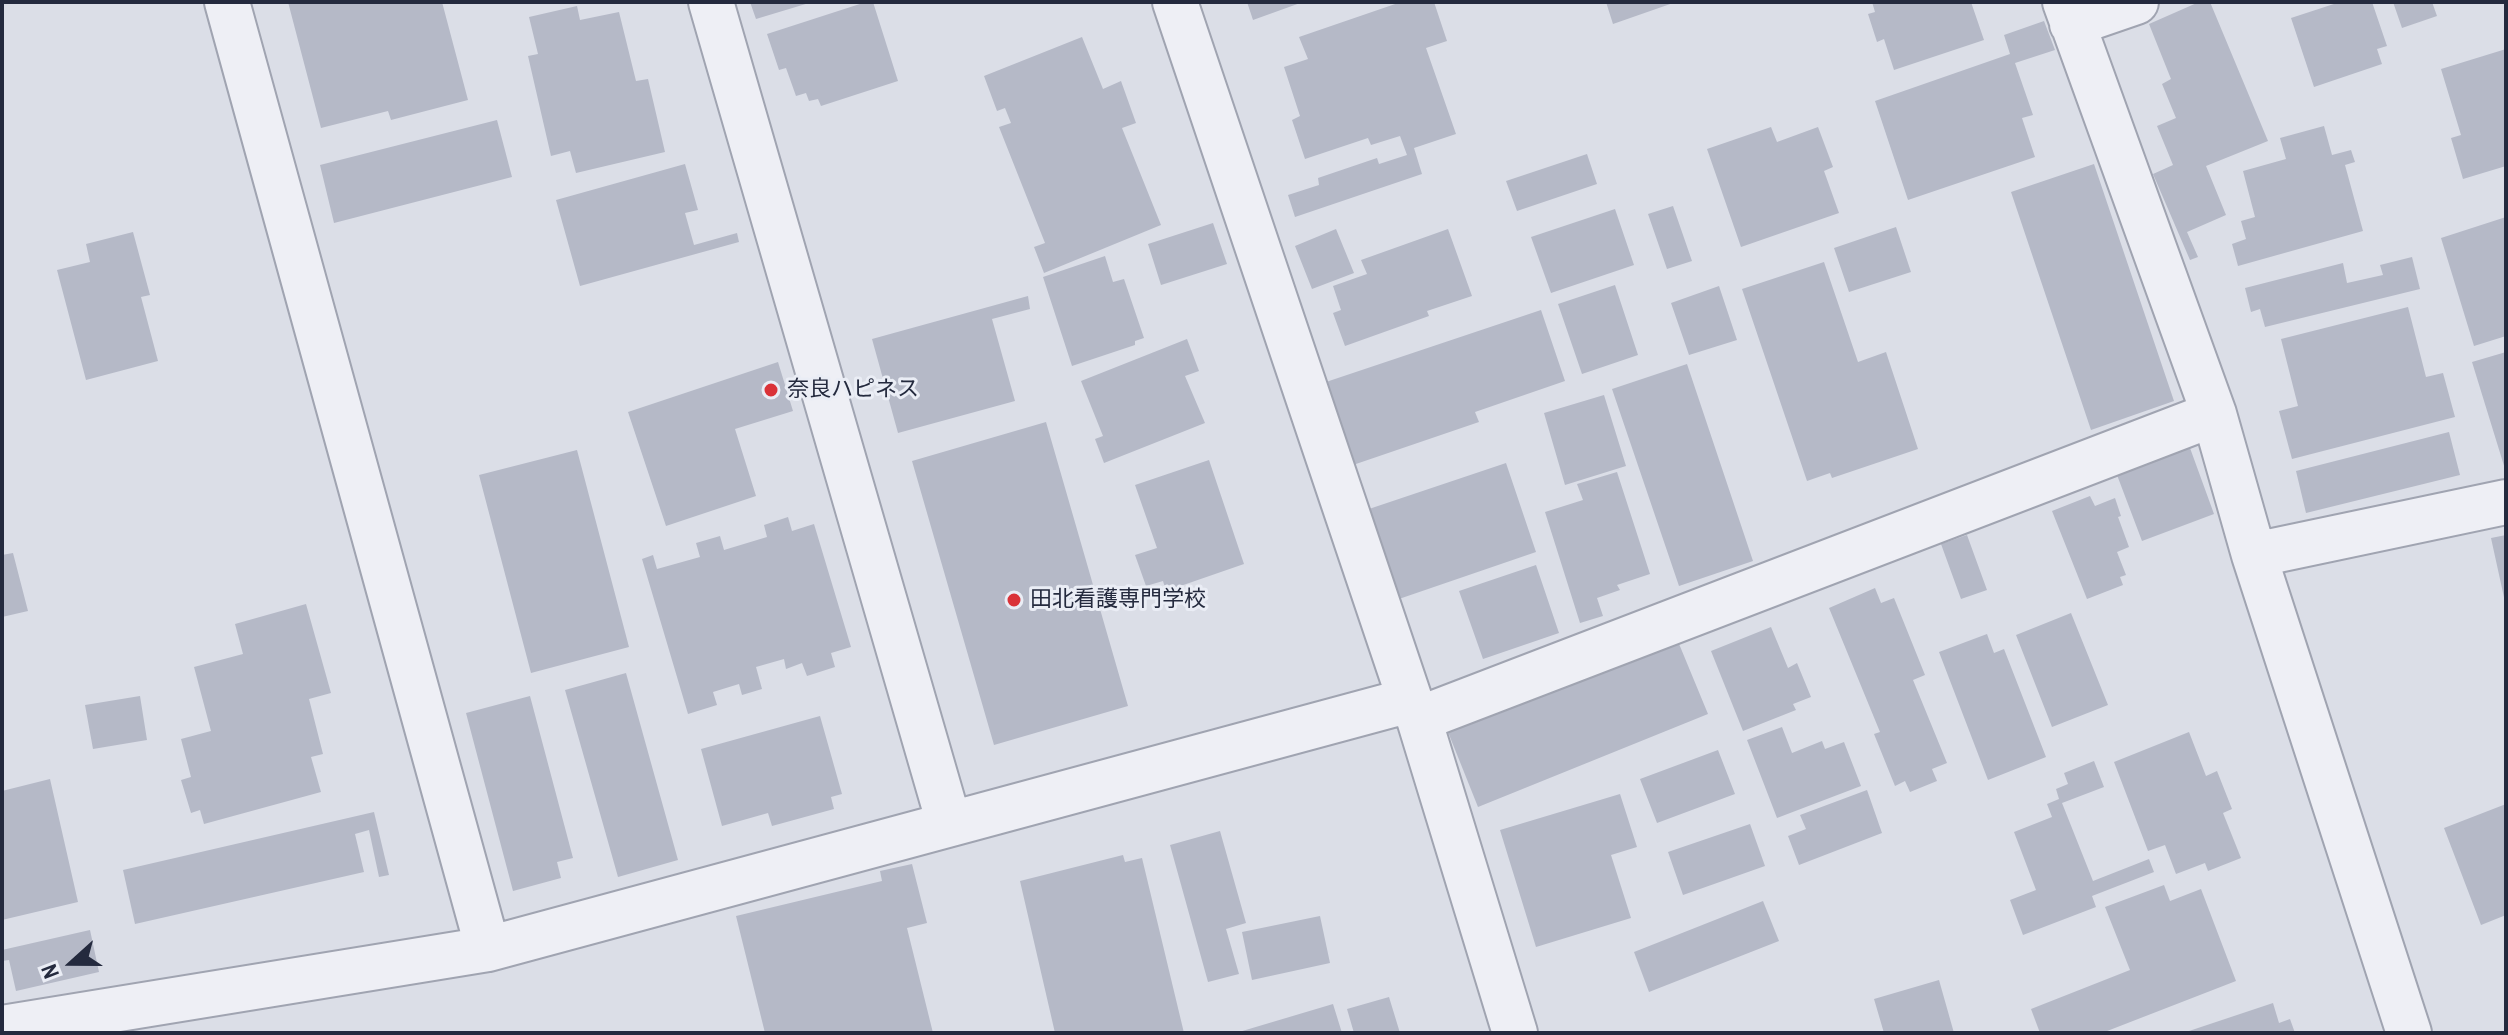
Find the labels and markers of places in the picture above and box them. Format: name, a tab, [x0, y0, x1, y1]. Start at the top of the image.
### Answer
place label: 奈良ハピネス	[787, 377, 919, 403]
marker: 奈良ハピネス	[762, 381, 780, 399]
place label: 田北看護専門学校	[1030, 587, 1206, 613]
marker: 田北看護専門学校	[1005, 591, 1023, 609]

